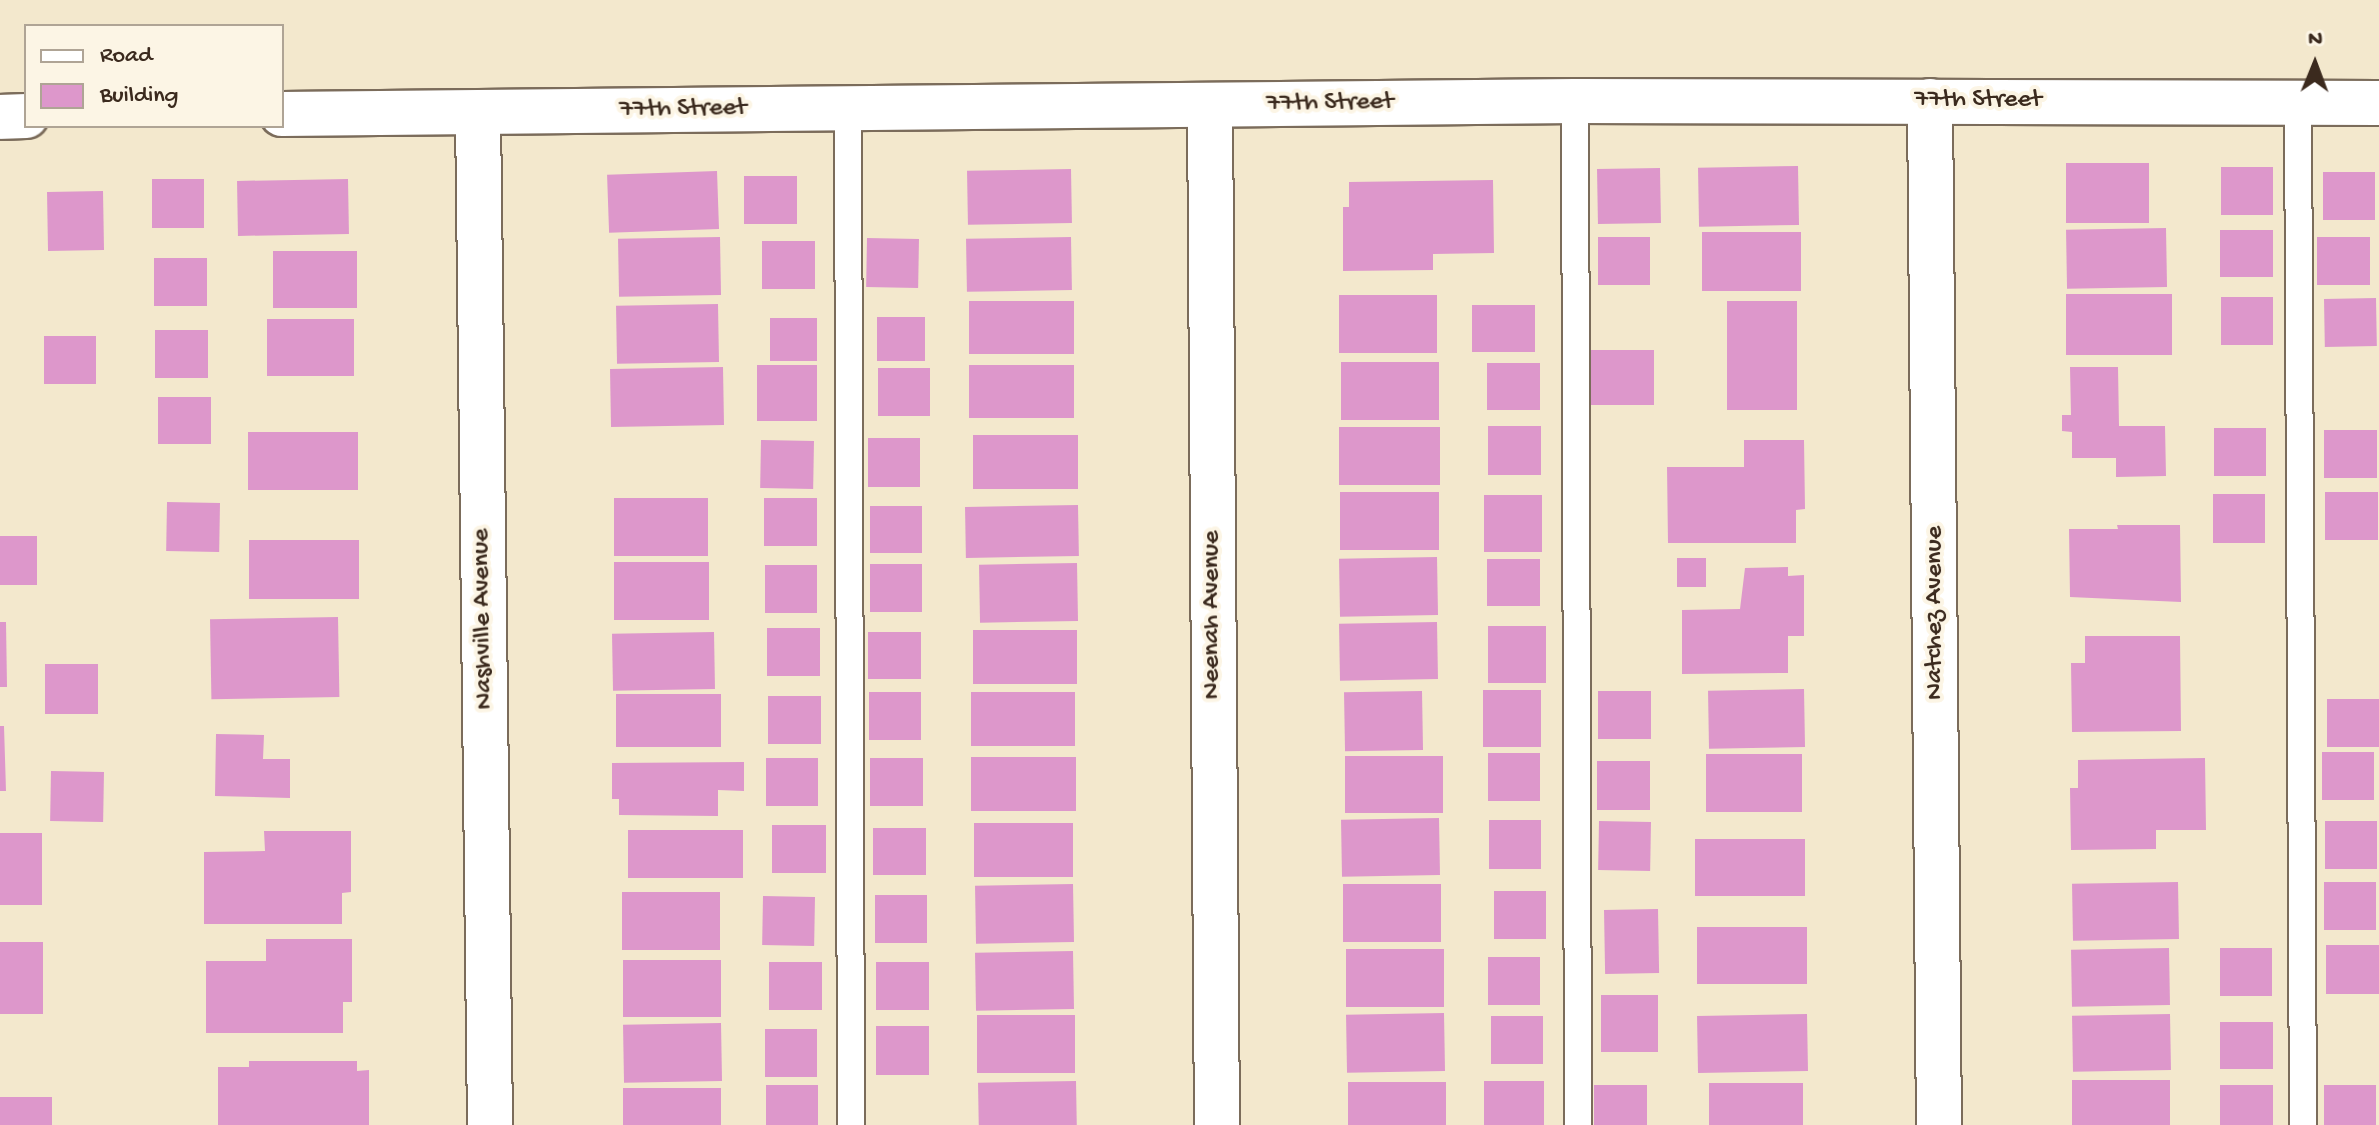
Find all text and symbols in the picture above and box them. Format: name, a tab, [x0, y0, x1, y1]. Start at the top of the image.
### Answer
legend	[24, 24, 284, 128]
north arrow	[2275, 24, 2355, 104]
text: N	[2308, 27, 2323, 53]
text: Road	[100, 42, 152, 71]
text: Building	[100, 82, 178, 111]
street label: 77th Street	[1914, 85, 2042, 117]
street label: 77th Street	[1266, 87, 1394, 121]
street label: 77th Street	[619, 93, 747, 127]
street label: Natchez Avenue	[1920, 526, 1952, 700]
street label: Nashville Avenue	[467, 528, 501, 710]
street label: Neenah Avenue	[1197, 531, 1229, 699]

